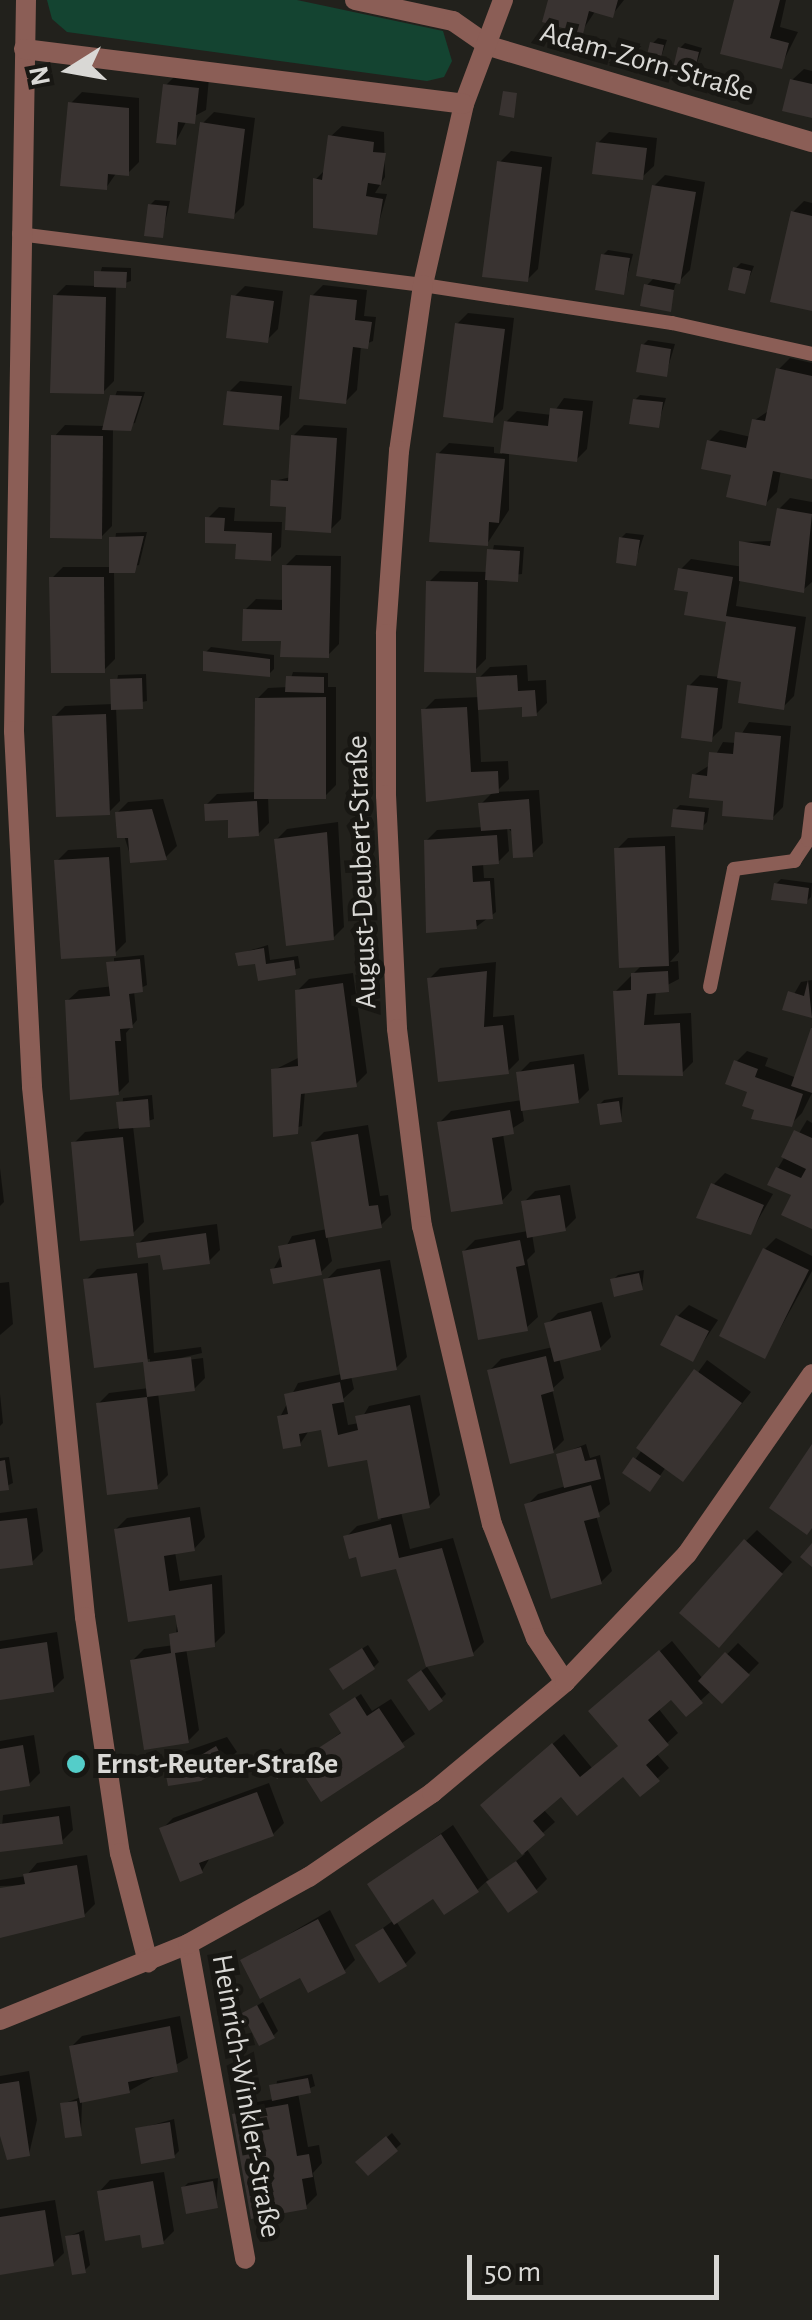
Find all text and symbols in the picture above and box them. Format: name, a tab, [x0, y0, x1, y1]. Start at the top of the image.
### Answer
street label: Adam-Zorn-Straße	[536, 14, 758, 110]
north arrow	[20, 20, 120, 120]
text: N	[25, 63, 56, 88]
street label: August-Deubert-Straße	[339, 735, 385, 1009]
place label: Ernst-Reuter-Straße	[96, 1746, 338, 1782]
marker: Ernst-Reuter-Straße	[65, 1753, 87, 1775]
street label: Heinrich-Winkler-Straße	[203, 1952, 289, 2240]
scale bar	[472, 2235, 724, 2297]
text: 50 m	[484, 2257, 541, 2287]

